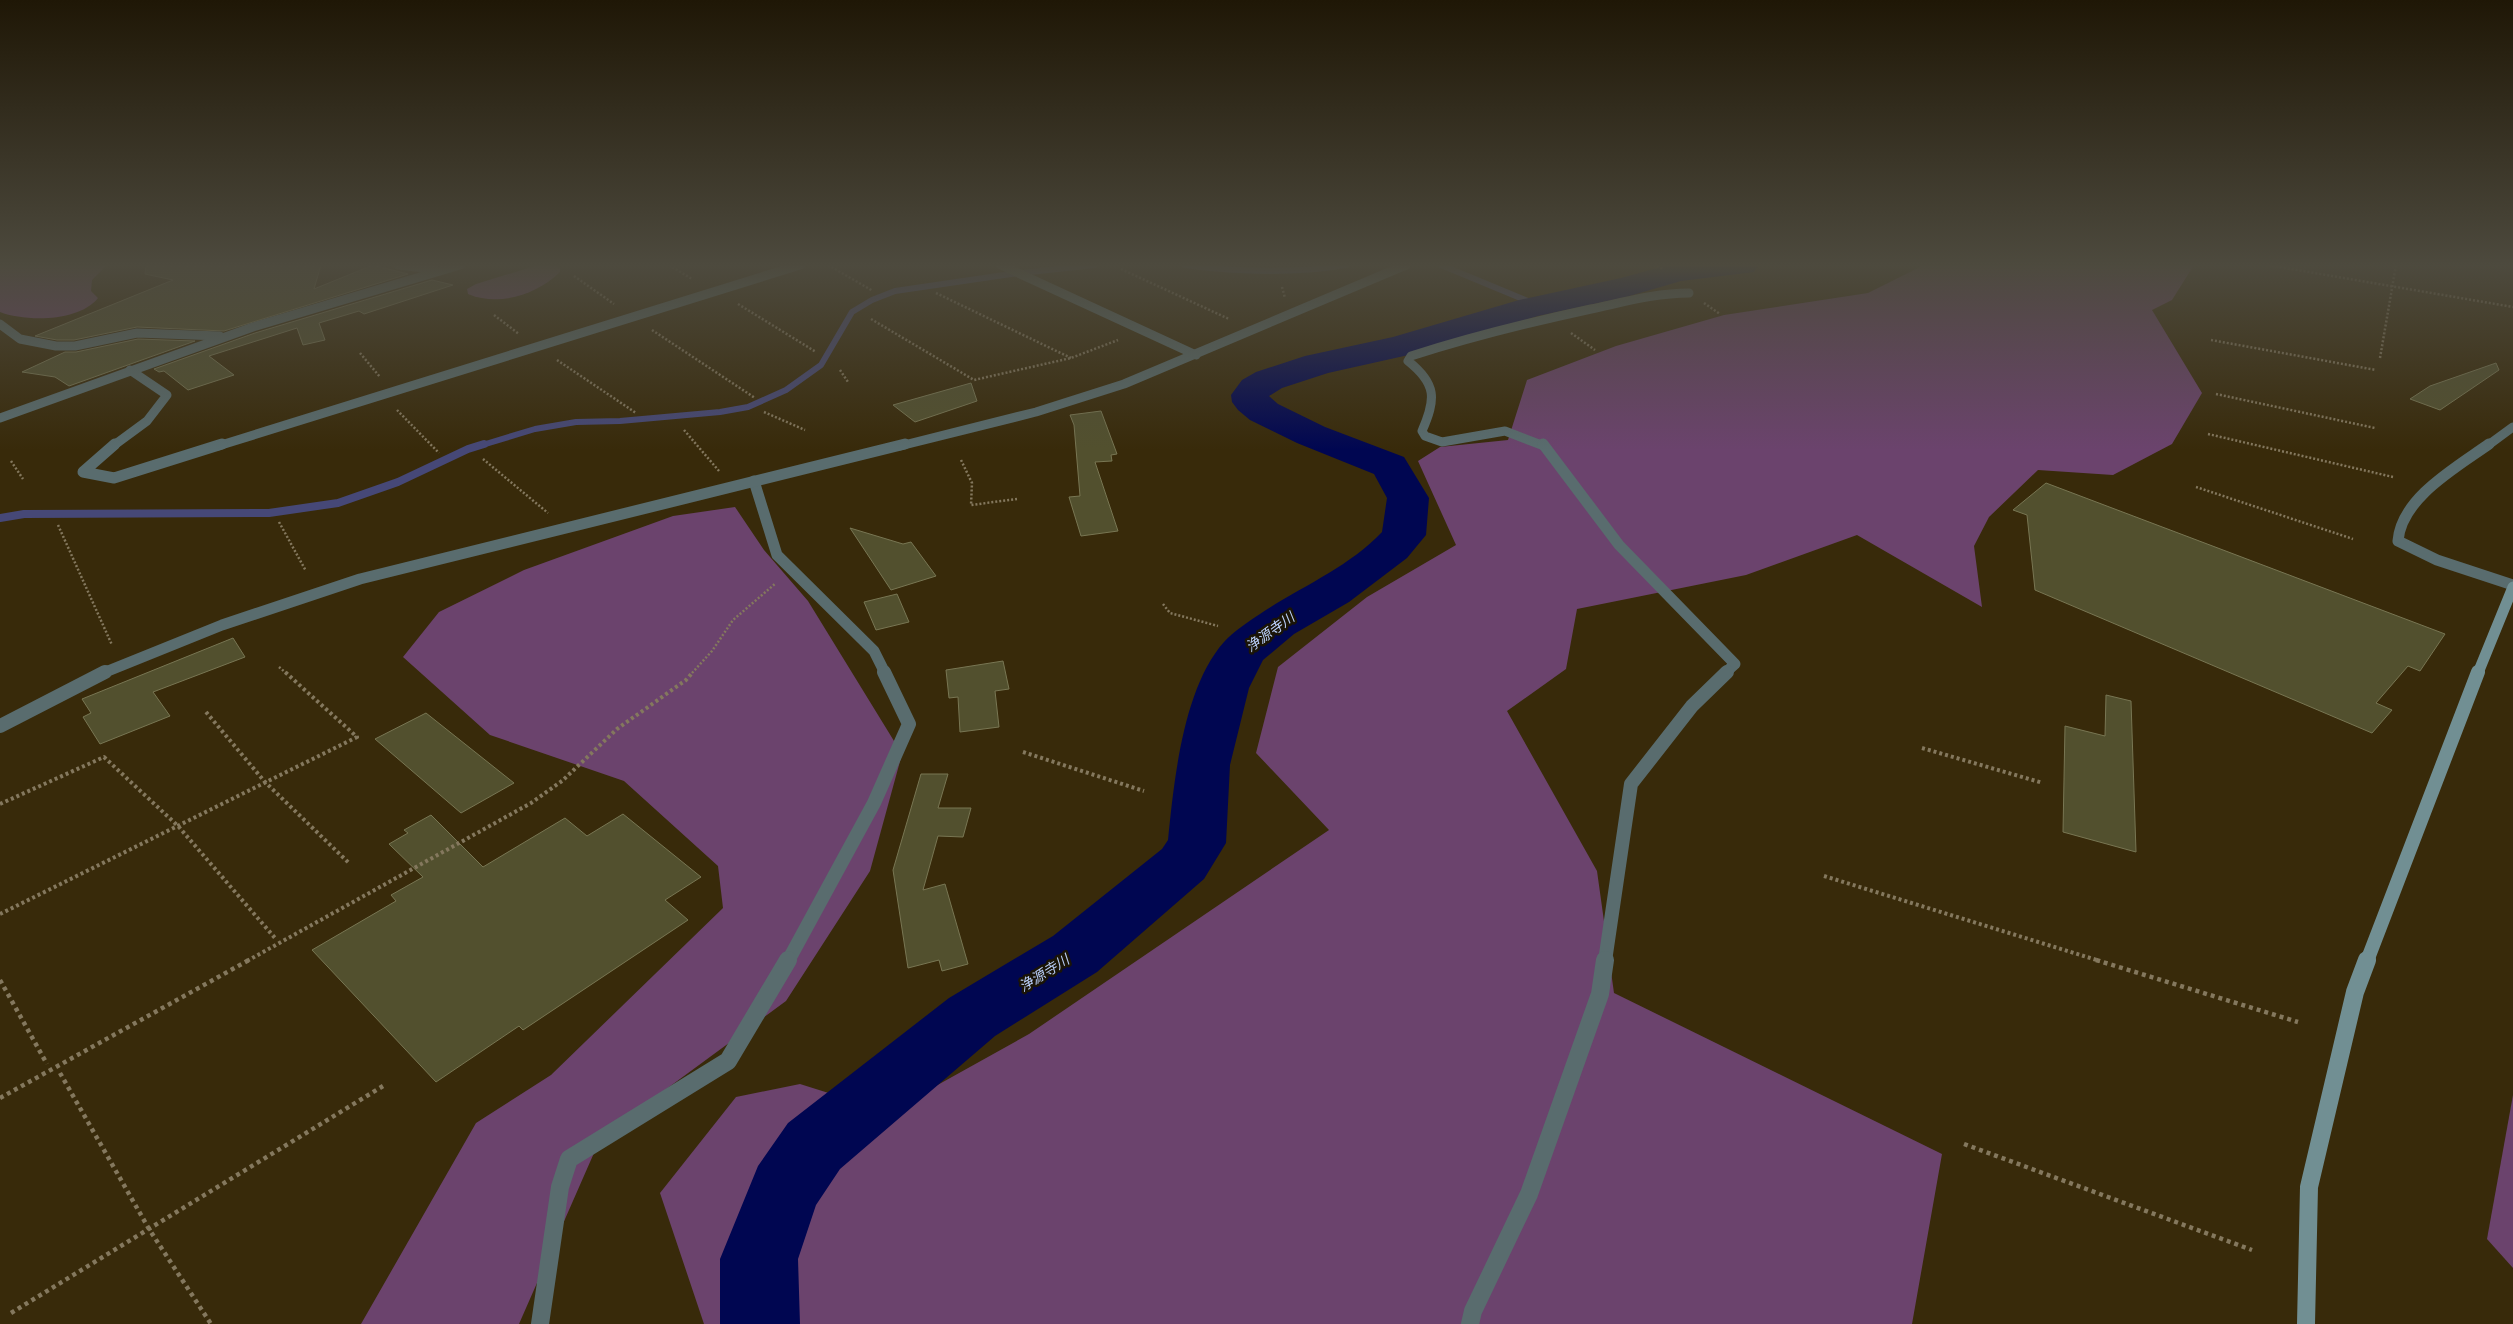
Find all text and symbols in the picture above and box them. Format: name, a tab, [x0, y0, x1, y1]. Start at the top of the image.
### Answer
water label: 浄源寺川	[1242, 607, 1300, 656]
water label: 浄源寺川	[1015, 949, 1074, 995]

